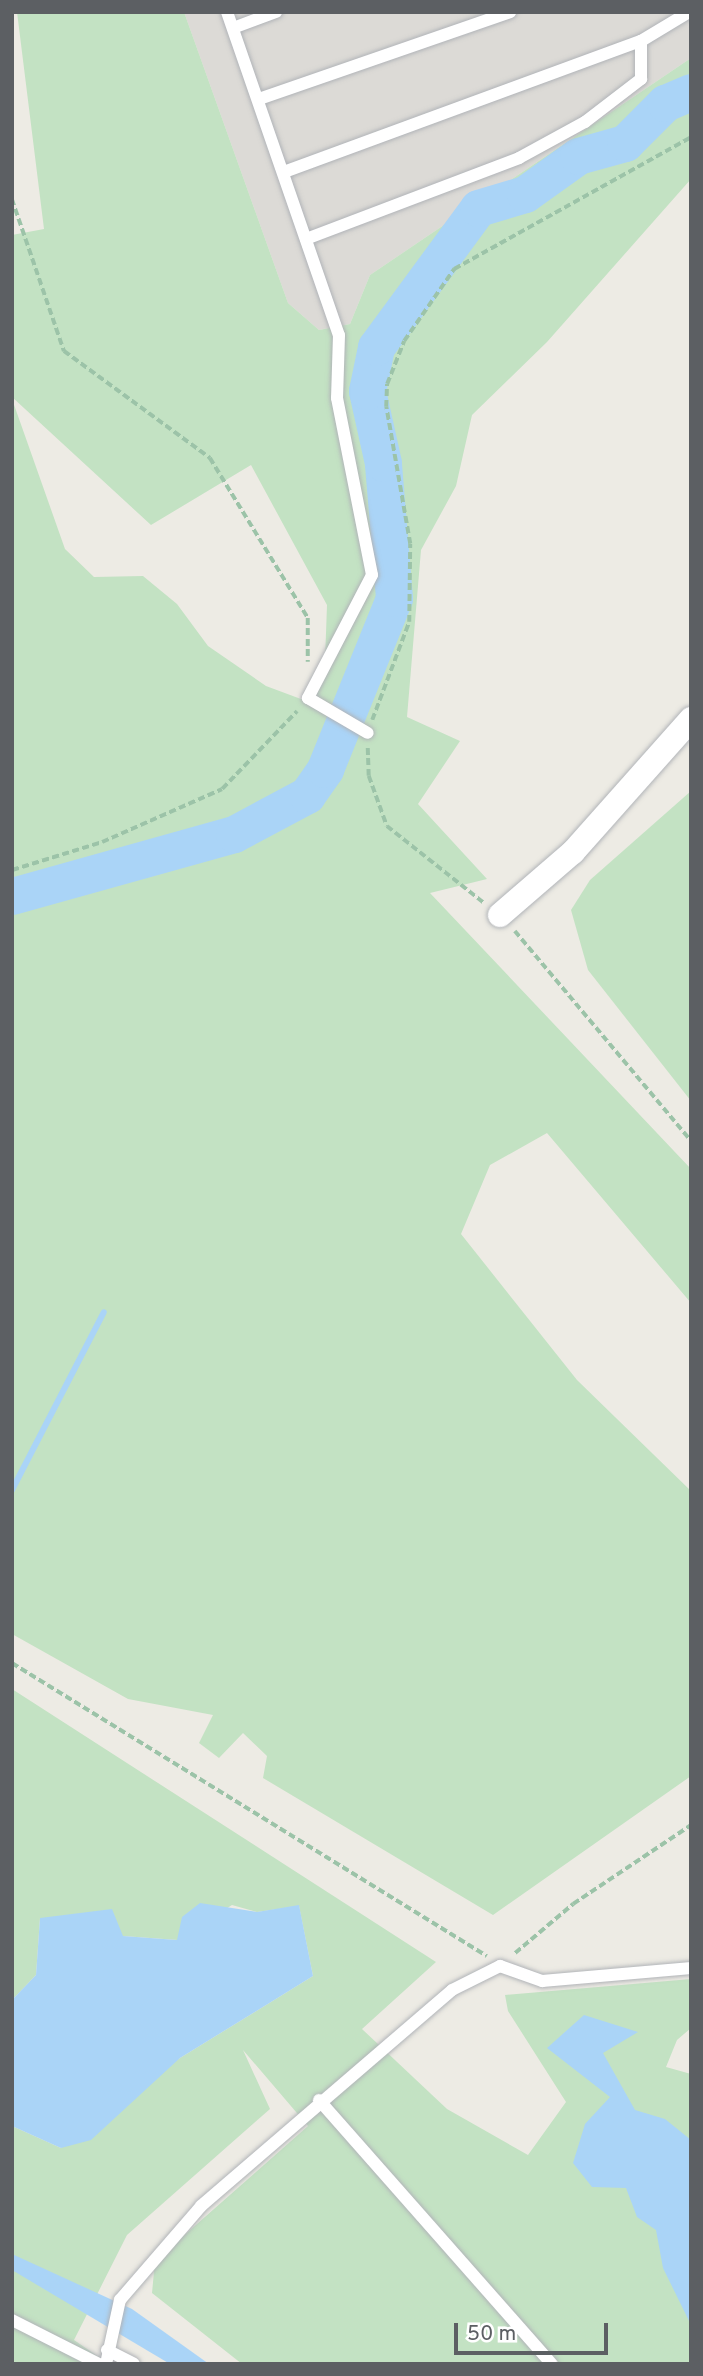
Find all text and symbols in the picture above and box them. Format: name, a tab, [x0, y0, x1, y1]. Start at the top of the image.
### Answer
scale bar	[458, 2310, 612, 2354]
text: 50 m	[467, 2321, 516, 2348]

